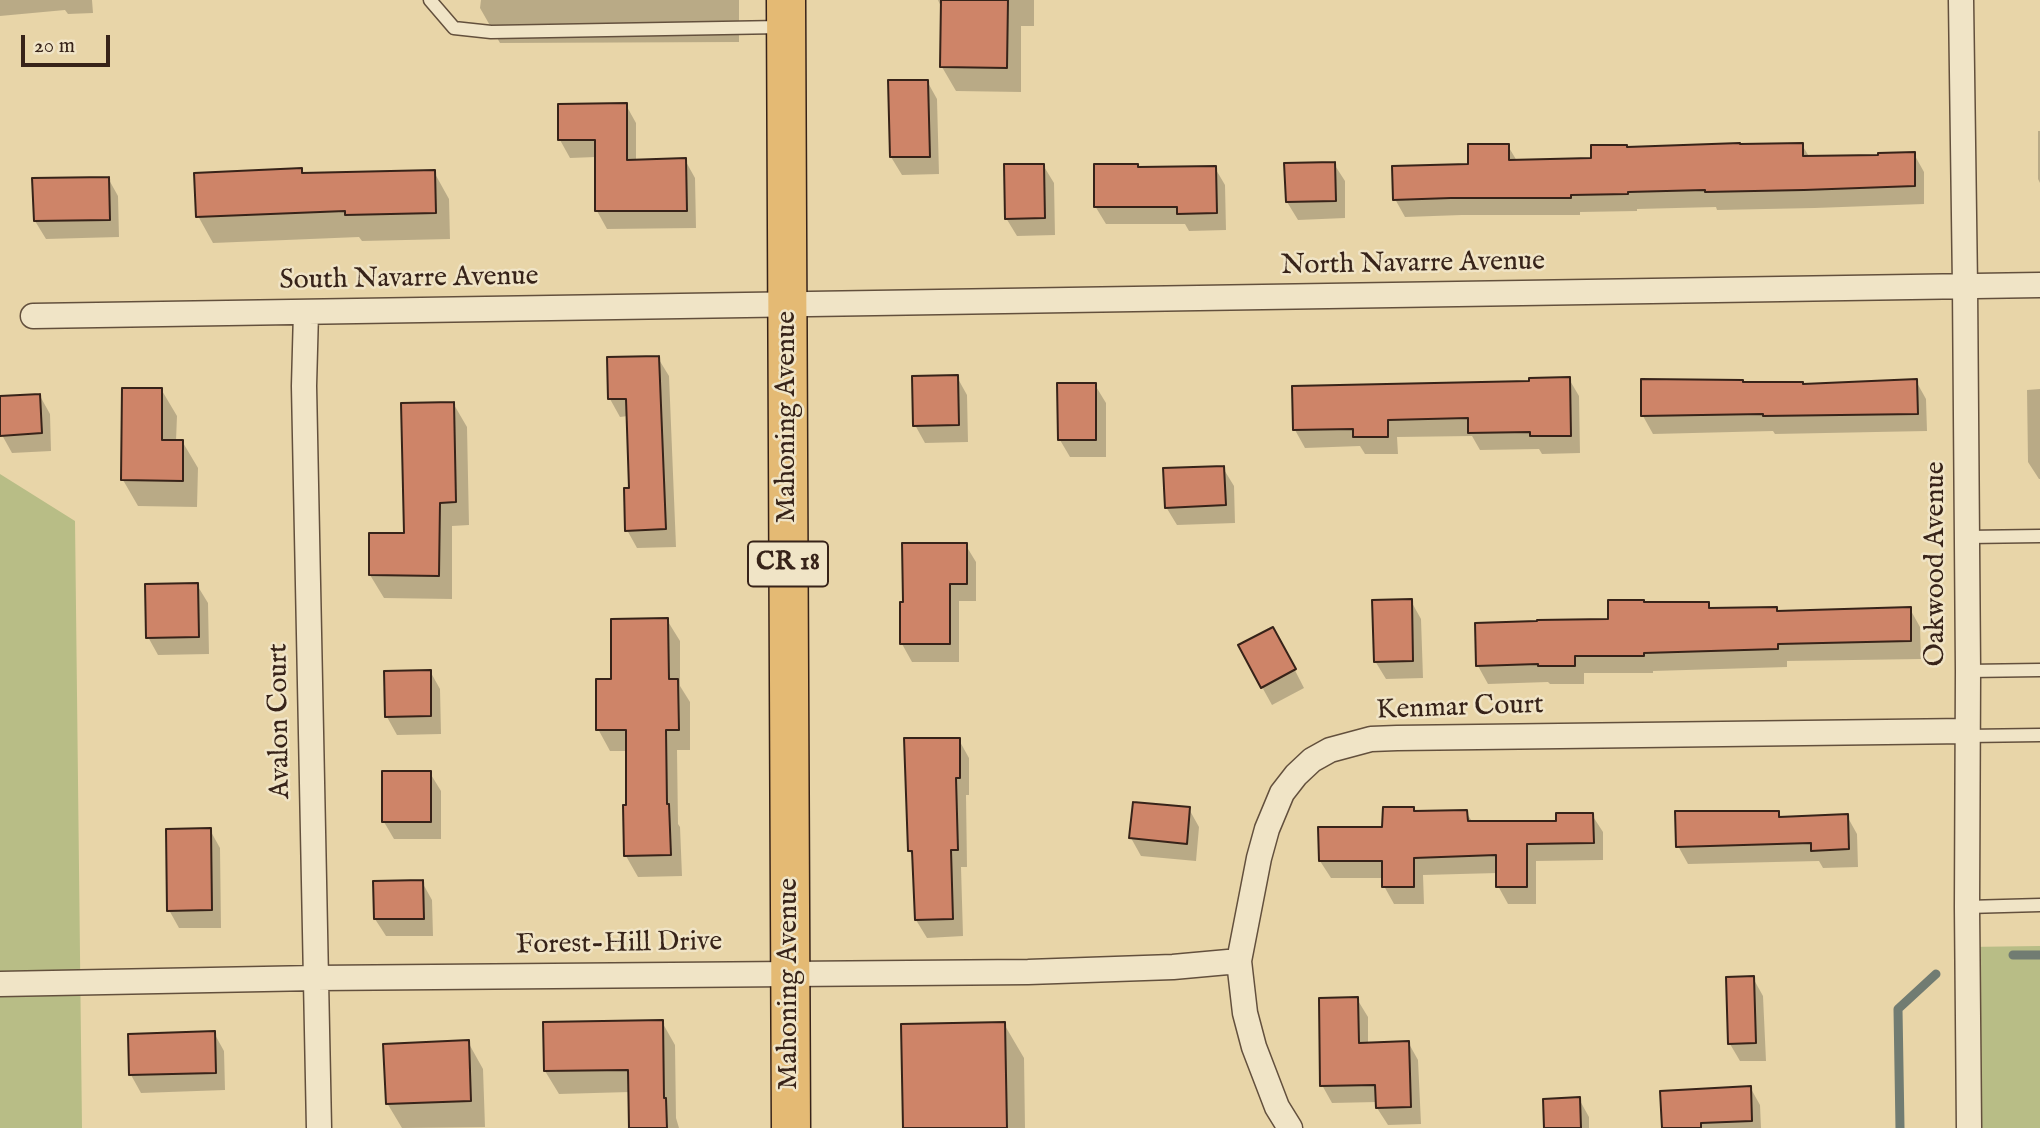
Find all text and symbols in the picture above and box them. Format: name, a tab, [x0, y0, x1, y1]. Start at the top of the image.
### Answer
scale bar	[24, 21, 114, 65]
text: 20 m	[34, 33, 75, 60]
street label: North Navarre Avenue	[1281, 246, 1545, 284]
street label: South Navarre Avenue	[279, 261, 539, 299]
street label: Mahoning Avenue	[771, 311, 805, 523]
street label: Oakwood Avenue	[1920, 461, 1954, 667]
road number: CR 18	[748, 542, 828, 586]
street label: Avalon Court	[263, 643, 299, 799]
street label: Kenmar Court	[1376, 689, 1544, 729]
street label: Mahoning Avenue	[773, 878, 807, 1090]
street label: Forest-Hill Drive	[516, 926, 722, 964]

